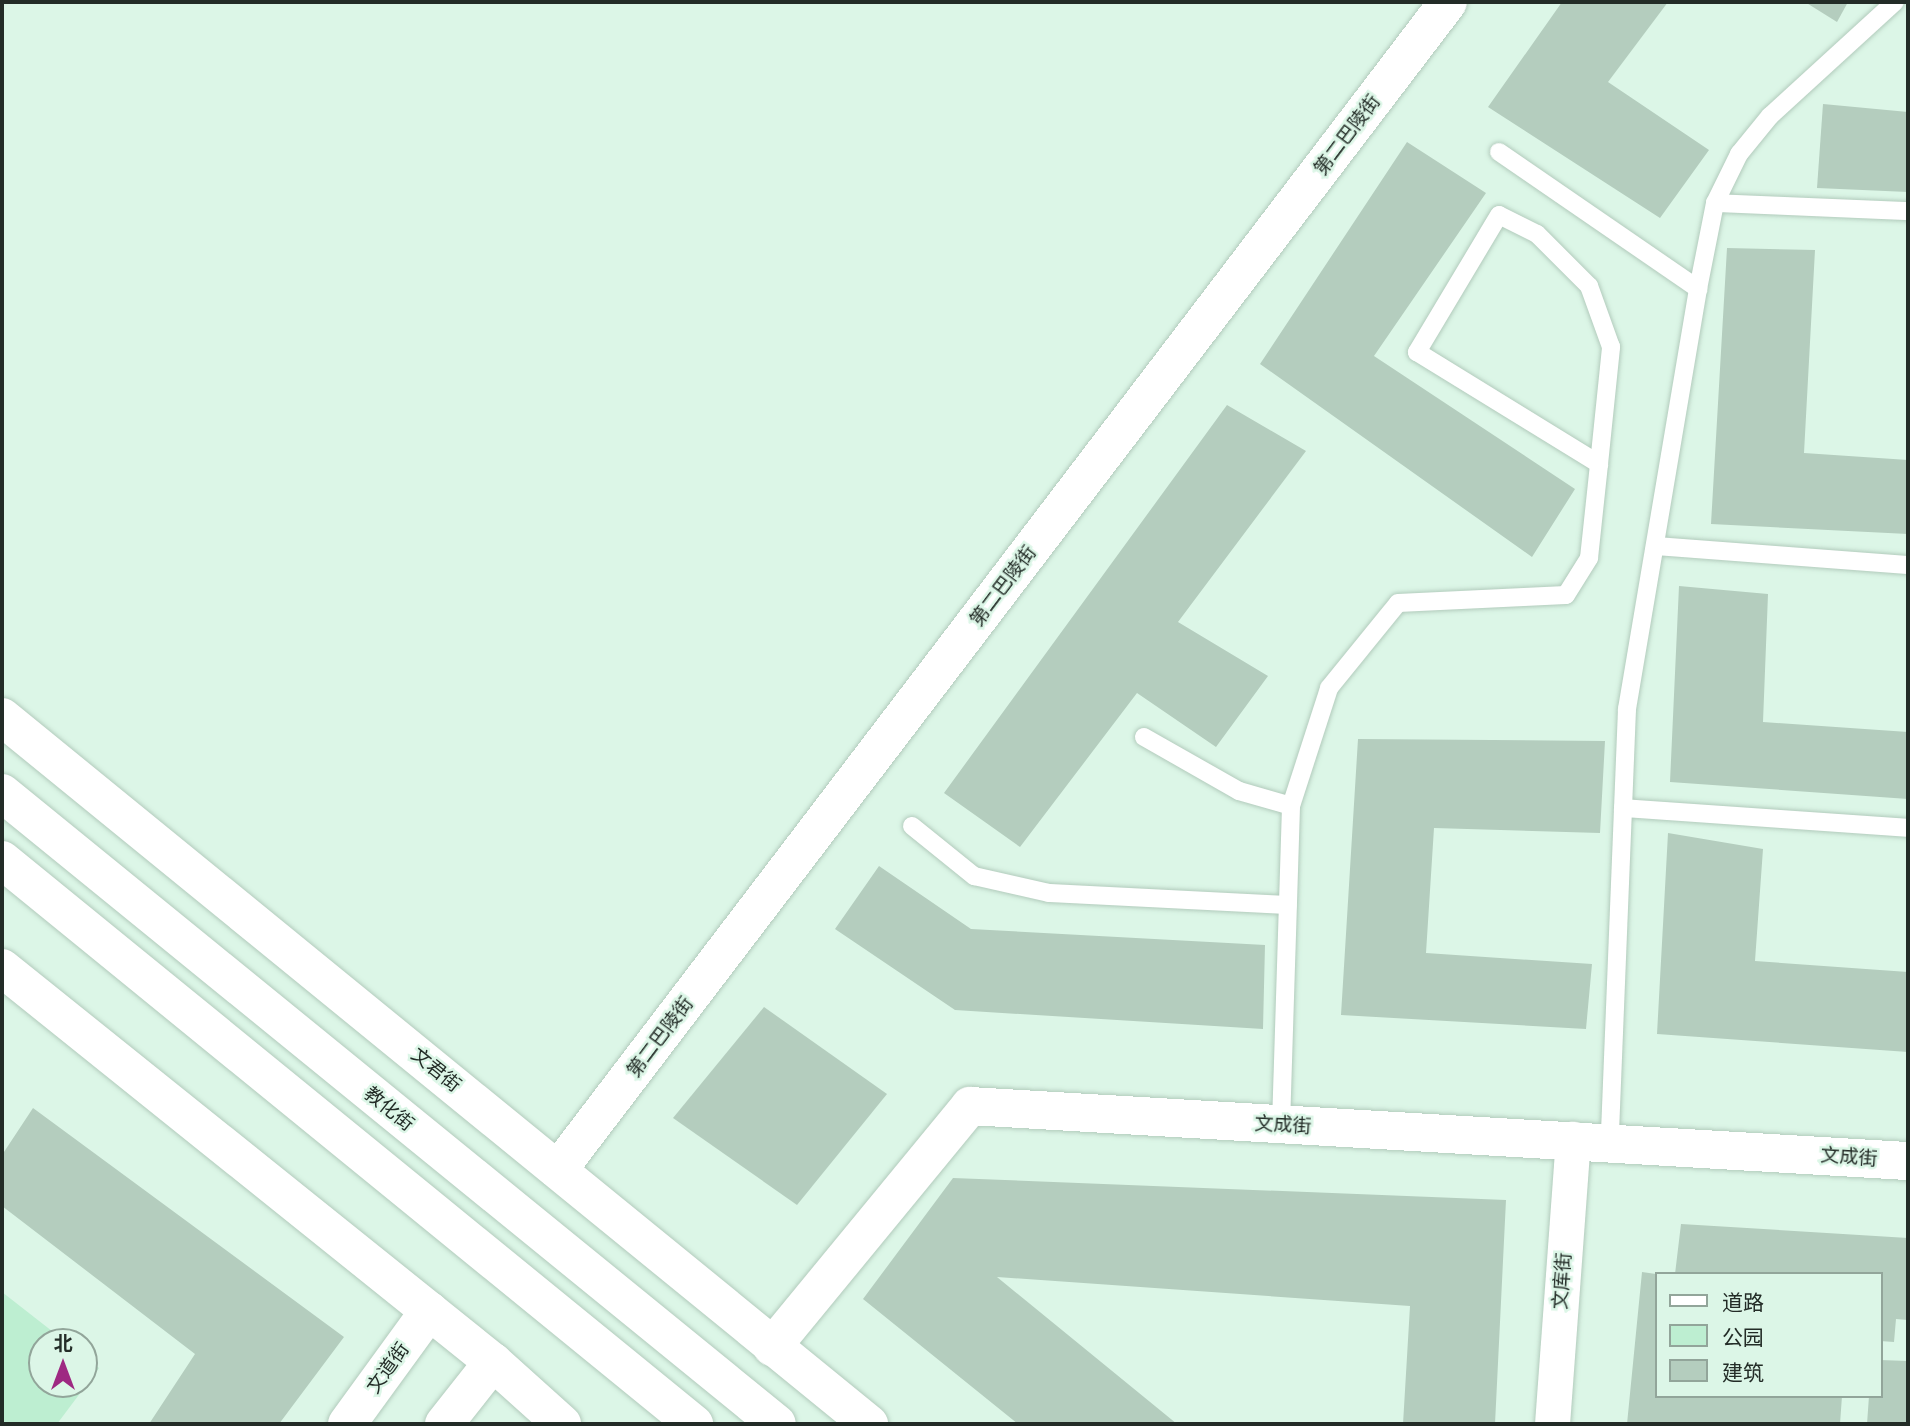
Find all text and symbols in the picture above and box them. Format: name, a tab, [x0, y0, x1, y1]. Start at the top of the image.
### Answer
street label: 第二巴陵街	[1309, 90, 1385, 180]
street label: 第二巴陵街	[965, 541, 1041, 631]
street label: 第二巴陵街	[622, 992, 698, 1082]
street label: 文君街	[407, 1043, 465, 1097]
street label: 教化街	[360, 1082, 418, 1136]
street label: 文成街	[1254, 1112, 1312, 1138]
street label: 文成街	[1820, 1144, 1878, 1170]
street label: 文库街	[1549, 1252, 1575, 1310]
legend	[1654, 1272, 1882, 1398]
text: 道路	[1722, 1291, 1764, 1315]
text: 公园	[1722, 1326, 1764, 1350]
north arrow	[28, 1328, 98, 1398]
text: 北	[53, 1332, 73, 1355]
street label: 文道街	[362, 1338, 414, 1398]
text: 建筑	[1722, 1361, 1764, 1385]

